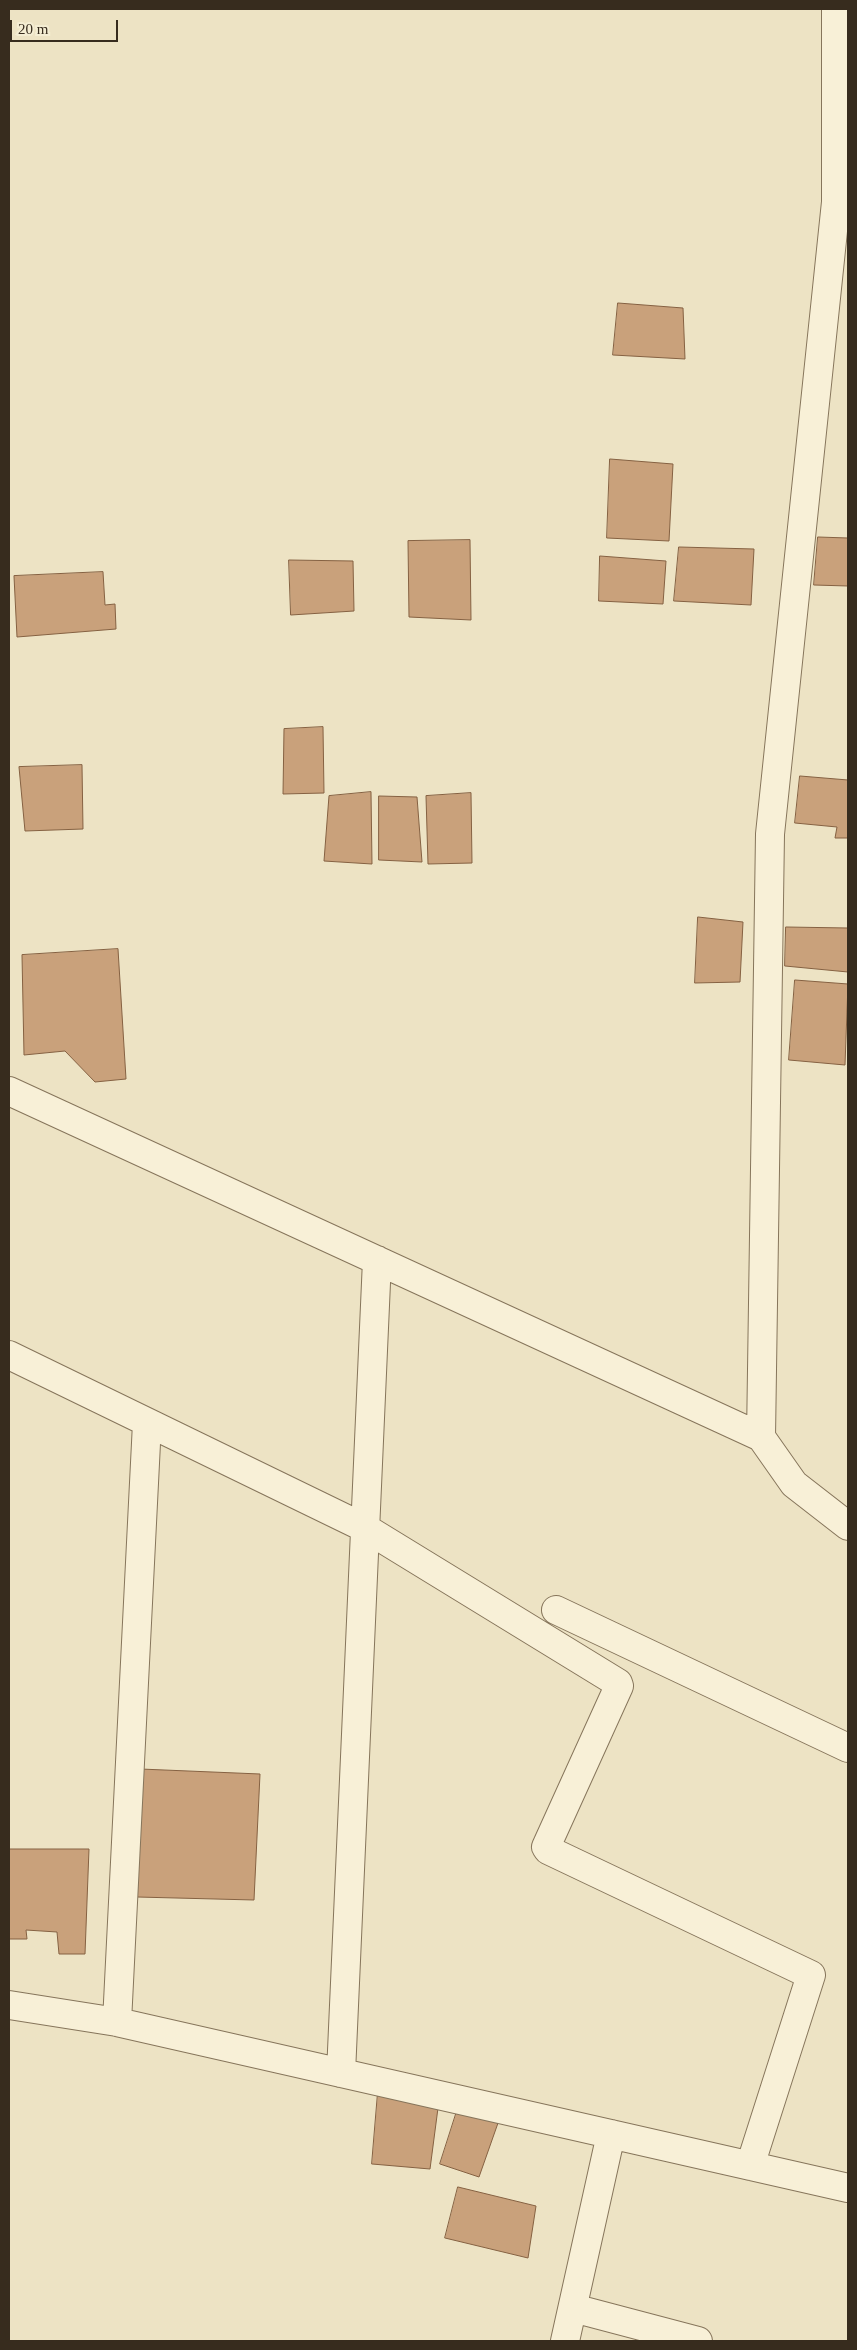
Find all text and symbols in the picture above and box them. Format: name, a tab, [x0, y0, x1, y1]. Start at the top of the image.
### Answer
scale bar	[12, 10, 120, 42]
text: 20 m	[18, 21, 48, 37]

